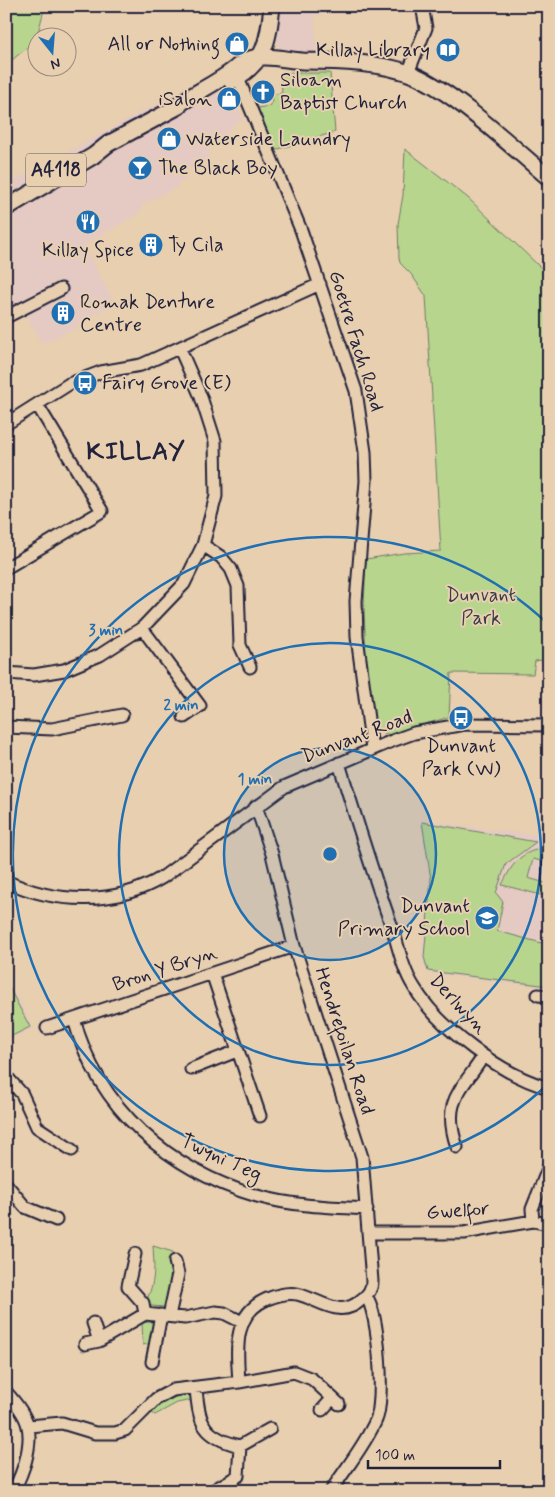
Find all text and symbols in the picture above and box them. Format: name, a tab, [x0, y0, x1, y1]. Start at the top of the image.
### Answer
north arrow	[28, 28, 78, 78]
place label: All or Nothing	[108, 31, 220, 60]
shop icon: All or Nothing	[224, 31, 250, 57]
place label: Killay Library	[316, 37, 430, 64]
library icon: Killay Library	[435, 37, 461, 63]
text: N	[48, 54, 63, 73]
place label: Siloam Baptist Church	[280, 67, 407, 117]
church icon: Siloam Baptist Church	[250, 79, 276, 105]
place label: iSalon	[158, 86, 212, 113]
shop icon: iSalon	[216, 86, 242, 112]
shop icon: Waterside Laundry	[156, 126, 182, 152]
place label: Waterside Laundry	[186, 126, 351, 153]
road number: A4118	[26, 154, 86, 186]
bar icon: The Black Boy	[127, 155, 153, 181]
place label: The Black Boy	[158, 155, 278, 182]
restaurant icon: Killay Spice	[75, 209, 101, 235]
building icon: Ty Cila	[138, 232, 164, 258]
place label: Ty Cila	[168, 232, 224, 259]
place label: Killay Spice	[42, 237, 134, 264]
street label: Goetre Fach Road	[322, 267, 390, 415]
place label: Romak Denture Centre	[80, 289, 215, 339]
building icon: Romak Denture Centre	[50, 300, 76, 326]
bus stop icon: Fairy Grove (E)	[72, 370, 98, 396]
place label: Fairy Grove (E)	[102, 370, 231, 397]
district label: KILLAY	[86, 436, 186, 469]
park label: Dunvant Park	[446, 582, 516, 632]
text: 3 min	[89, 621, 123, 641]
text: 2 min	[163, 696, 199, 716]
street label: Dunvant Road	[298, 703, 416, 771]
bus stop icon: Dunvant Park (W)	[448, 705, 474, 731]
place label: Dunvant Park (W)	[421, 733, 501, 783]
text: 1 min	[238, 770, 272, 790]
centre of rings	[321, 845, 339, 863]
place label: Dunvant Primary School	[338, 893, 470, 943]
school or university icon: Dunvant Primary School	[474, 905, 500, 931]
street label: Bron Y Bryn	[109, 939, 221, 999]
street label: Hendrefoilan Road	[306, 964, 381, 1119]
street label: Derlwyn	[423, 968, 494, 1041]
street label: Twyni Teg	[176, 1127, 266, 1189]
street label: Gwelfor	[425, 1195, 491, 1229]
scale bar	[368, 1437, 500, 1469]
text: 100 m	[375, 1446, 415, 1466]

